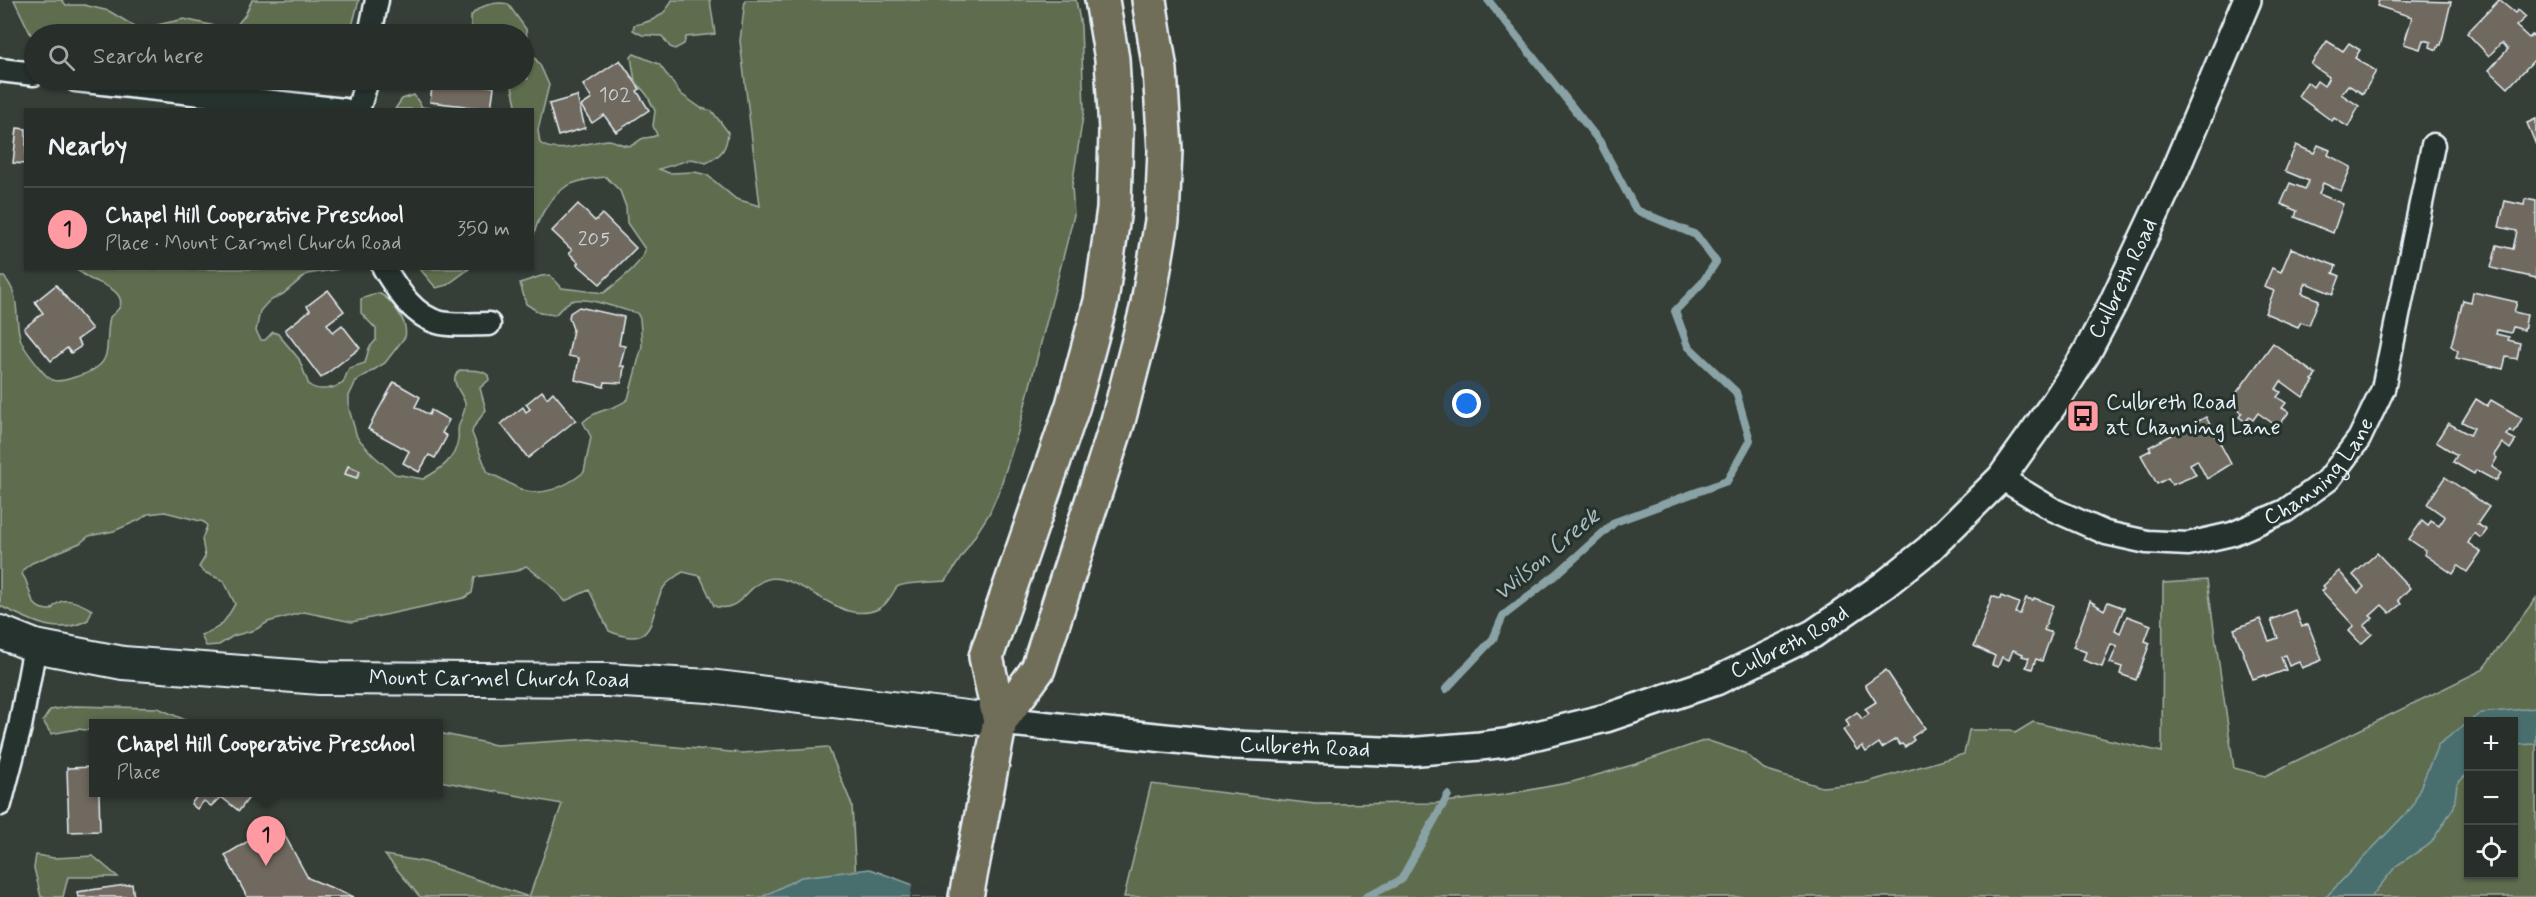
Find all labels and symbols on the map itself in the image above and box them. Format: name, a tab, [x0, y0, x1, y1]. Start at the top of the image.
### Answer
house number: 102	[599, 82, 631, 109]
street label: Culbreth Road	[2082, 214, 2165, 344]
house number: 205	[578, 226, 610, 253]
your location	[1452, 389, 1481, 418]
place label: Culbreth Road at Channing Lane	[2106, 389, 2281, 443]
bus stop icon: Culbreth Road at Channing Lane	[2065, 398, 2101, 434]
street label: Channing Lane	[2260, 413, 2381, 532]
water label: Wilson Creek	[1487, 500, 1608, 609]
street label: Culbreth Road	[1726, 599, 1854, 686]
street label: Mount Carmel Church Road	[369, 664, 630, 695]
street label: Culbreth Road	[1239, 731, 1371, 764]
pin: 1	[246, 816, 286, 866]

